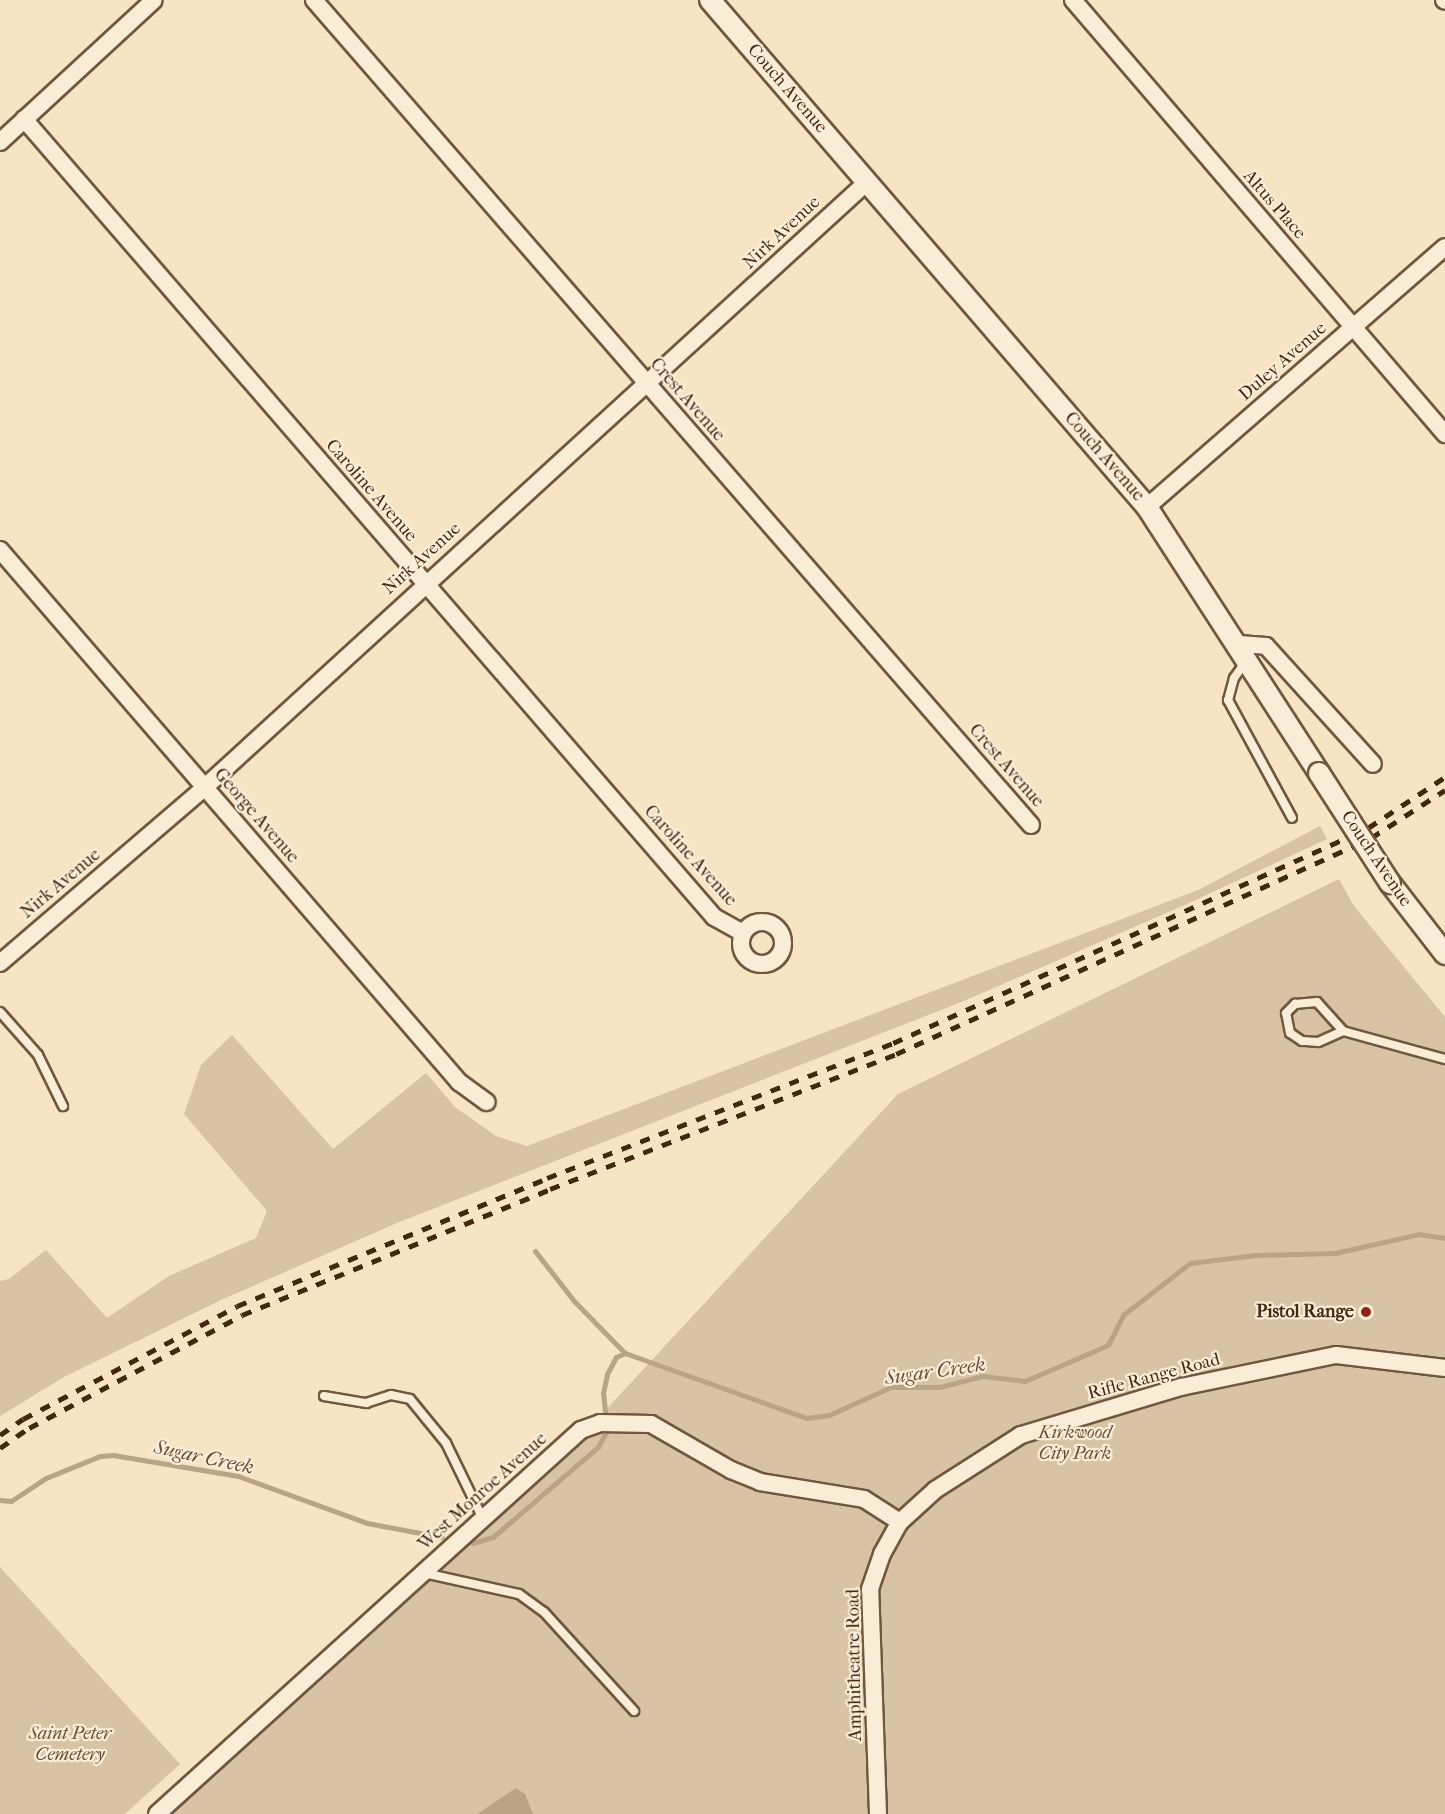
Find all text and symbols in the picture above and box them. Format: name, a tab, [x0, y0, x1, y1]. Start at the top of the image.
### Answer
street label: Couch Avenue	[742, 40, 832, 138]
street label: Altus Place	[1238, 166, 1310, 244]
street label: Nirk Avenue	[739, 192, 825, 274]
street label: Duley Avenue	[1235, 318, 1331, 406]
street label: Crest Avenue	[645, 354, 729, 446]
street label: Couch Avenue	[1059, 408, 1149, 506]
street label: Caroline Avenue	[321, 435, 421, 547]
street label: Nirk Avenue	[379, 518, 465, 600]
street label: Crest Avenue	[964, 720, 1048, 812]
street label: George Avenue	[209, 764, 303, 868]
street label: Caroline Avenue	[639, 801, 741, 911]
street label: Couch Avenue	[1336, 807, 1416, 911]
street label: Nirk Avenue	[17, 844, 105, 924]
place label: Pistol Range	[1256, 1301, 1354, 1323]
marker: Pistol Range	[1359, 1305, 1373, 1319]
street label: Rifle Range Road	[1086, 1349, 1222, 1405]
water label: Sugar Creek	[883, 1352, 987, 1390]
park label: Kirkwood City Park	[1039, 1423, 1111, 1466]
street label: West Monroe Avenue	[414, 1429, 552, 1555]
water label: Sugar Creek	[152, 1435, 256, 1479]
street label: Amphitheatre Road	[843, 1589, 867, 1741]
park label: Saint Peter Cemetery	[29, 1724, 111, 1766]

